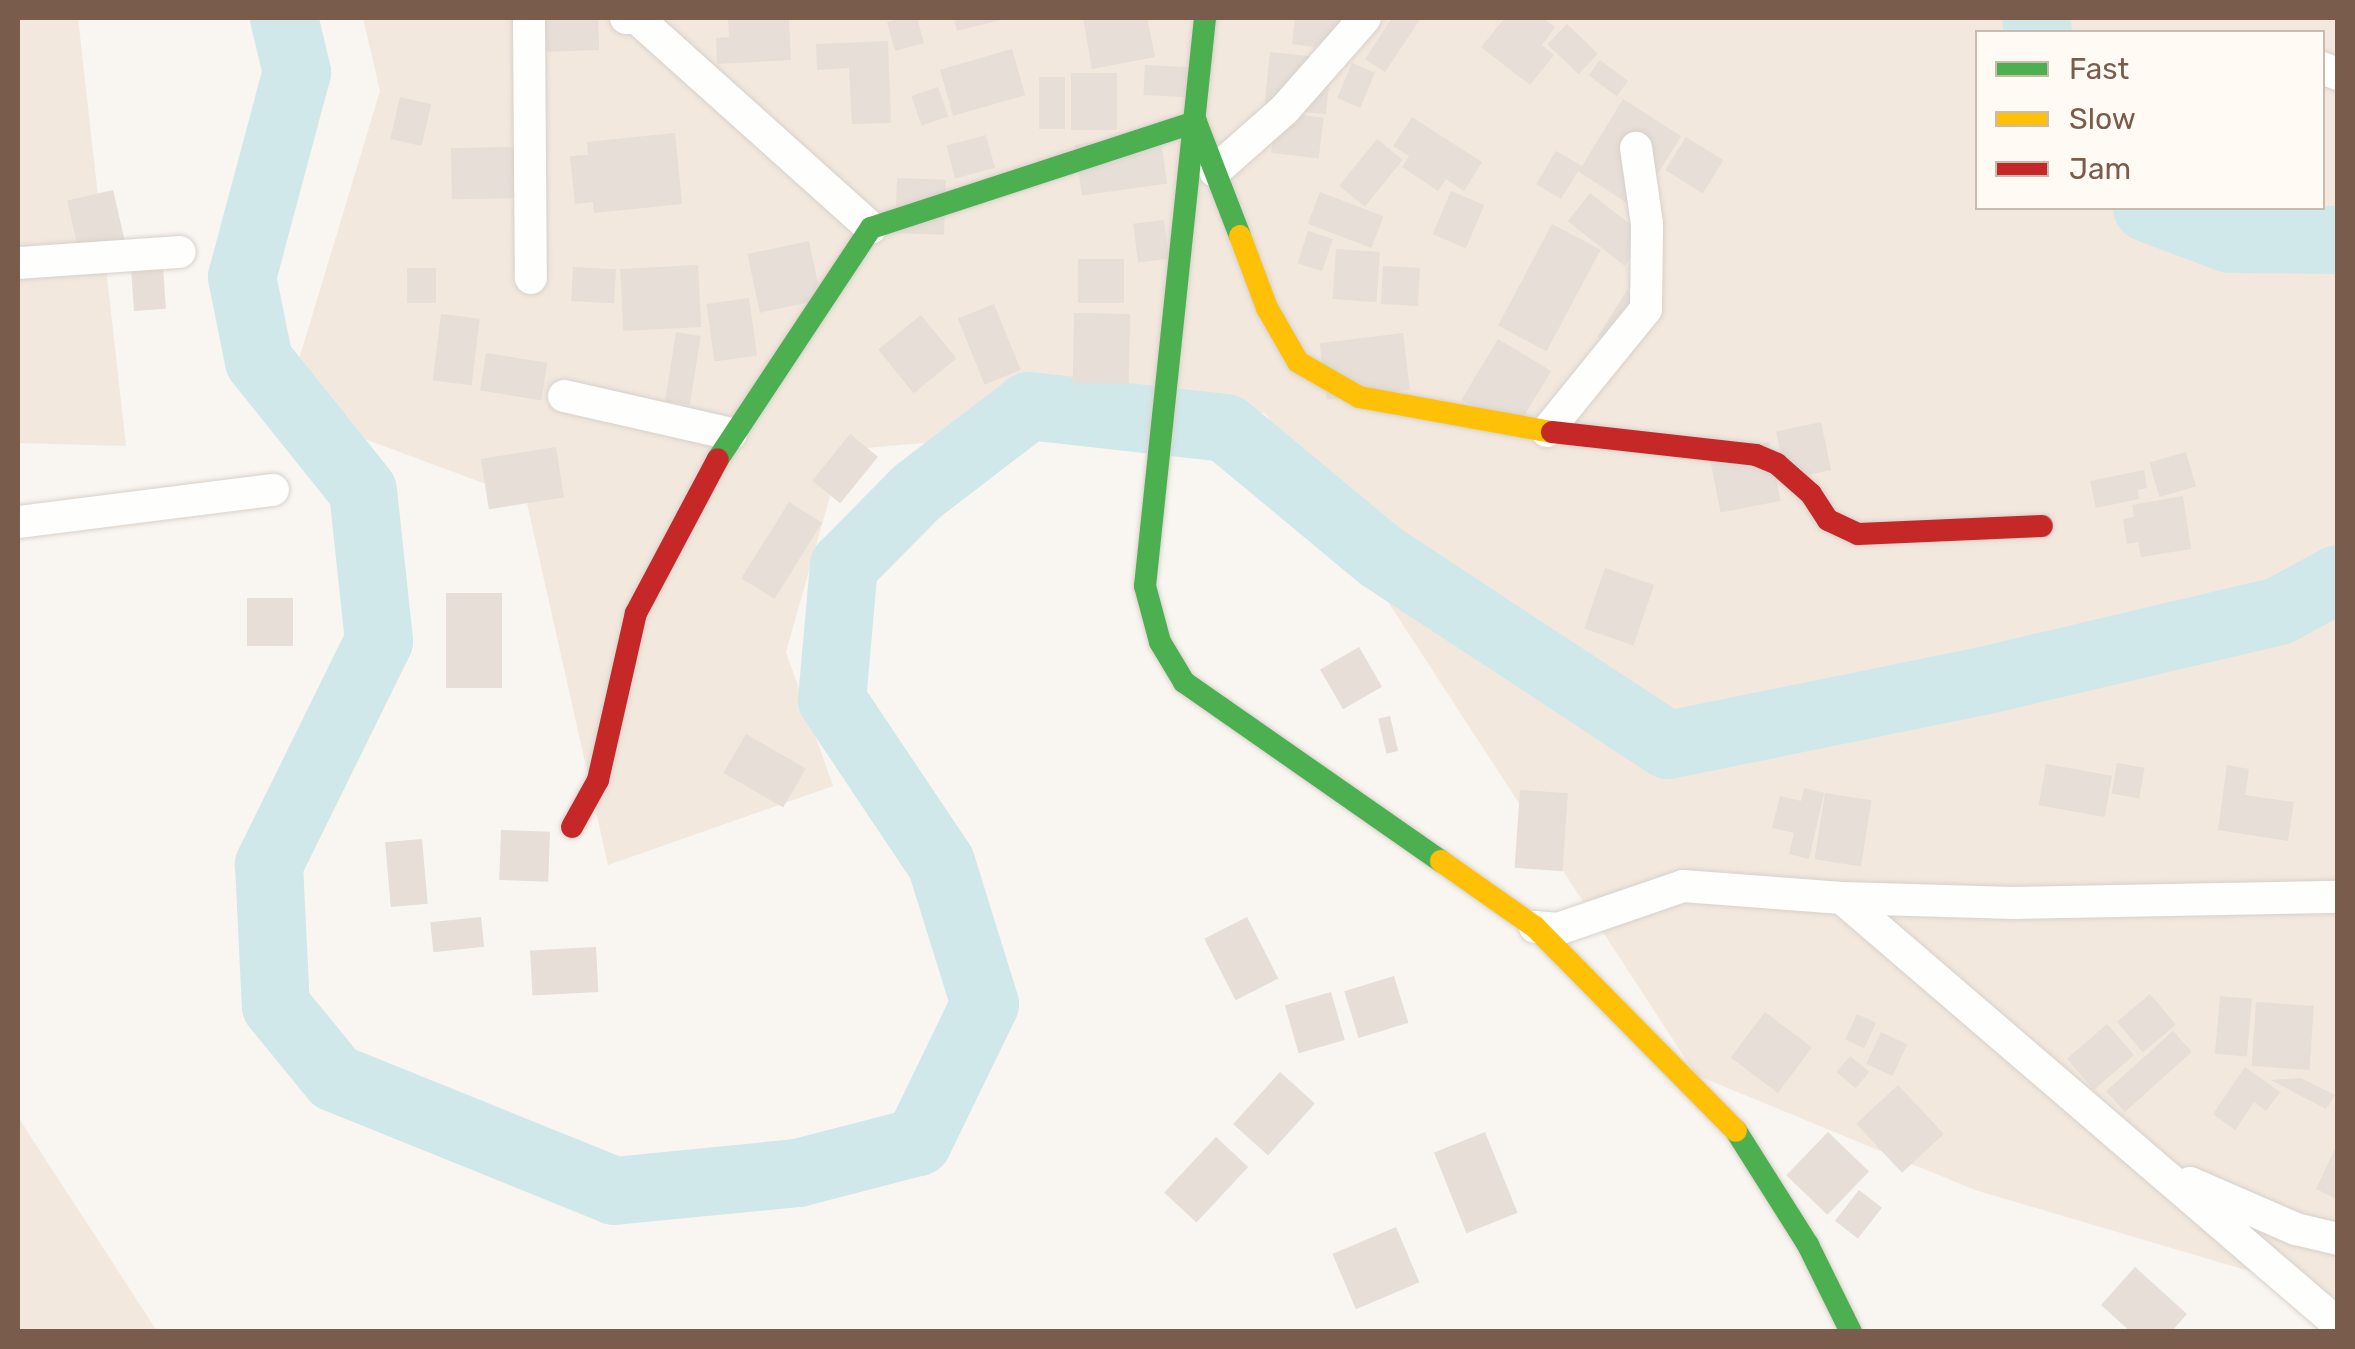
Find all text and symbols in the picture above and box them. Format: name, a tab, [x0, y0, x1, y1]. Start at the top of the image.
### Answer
legend	[1975, 30, 2325, 210]
text: Fast	[2069, 51, 2129, 87]
text: Slow	[2069, 101, 2136, 137]
text: Jam	[2069, 151, 2131, 187]

